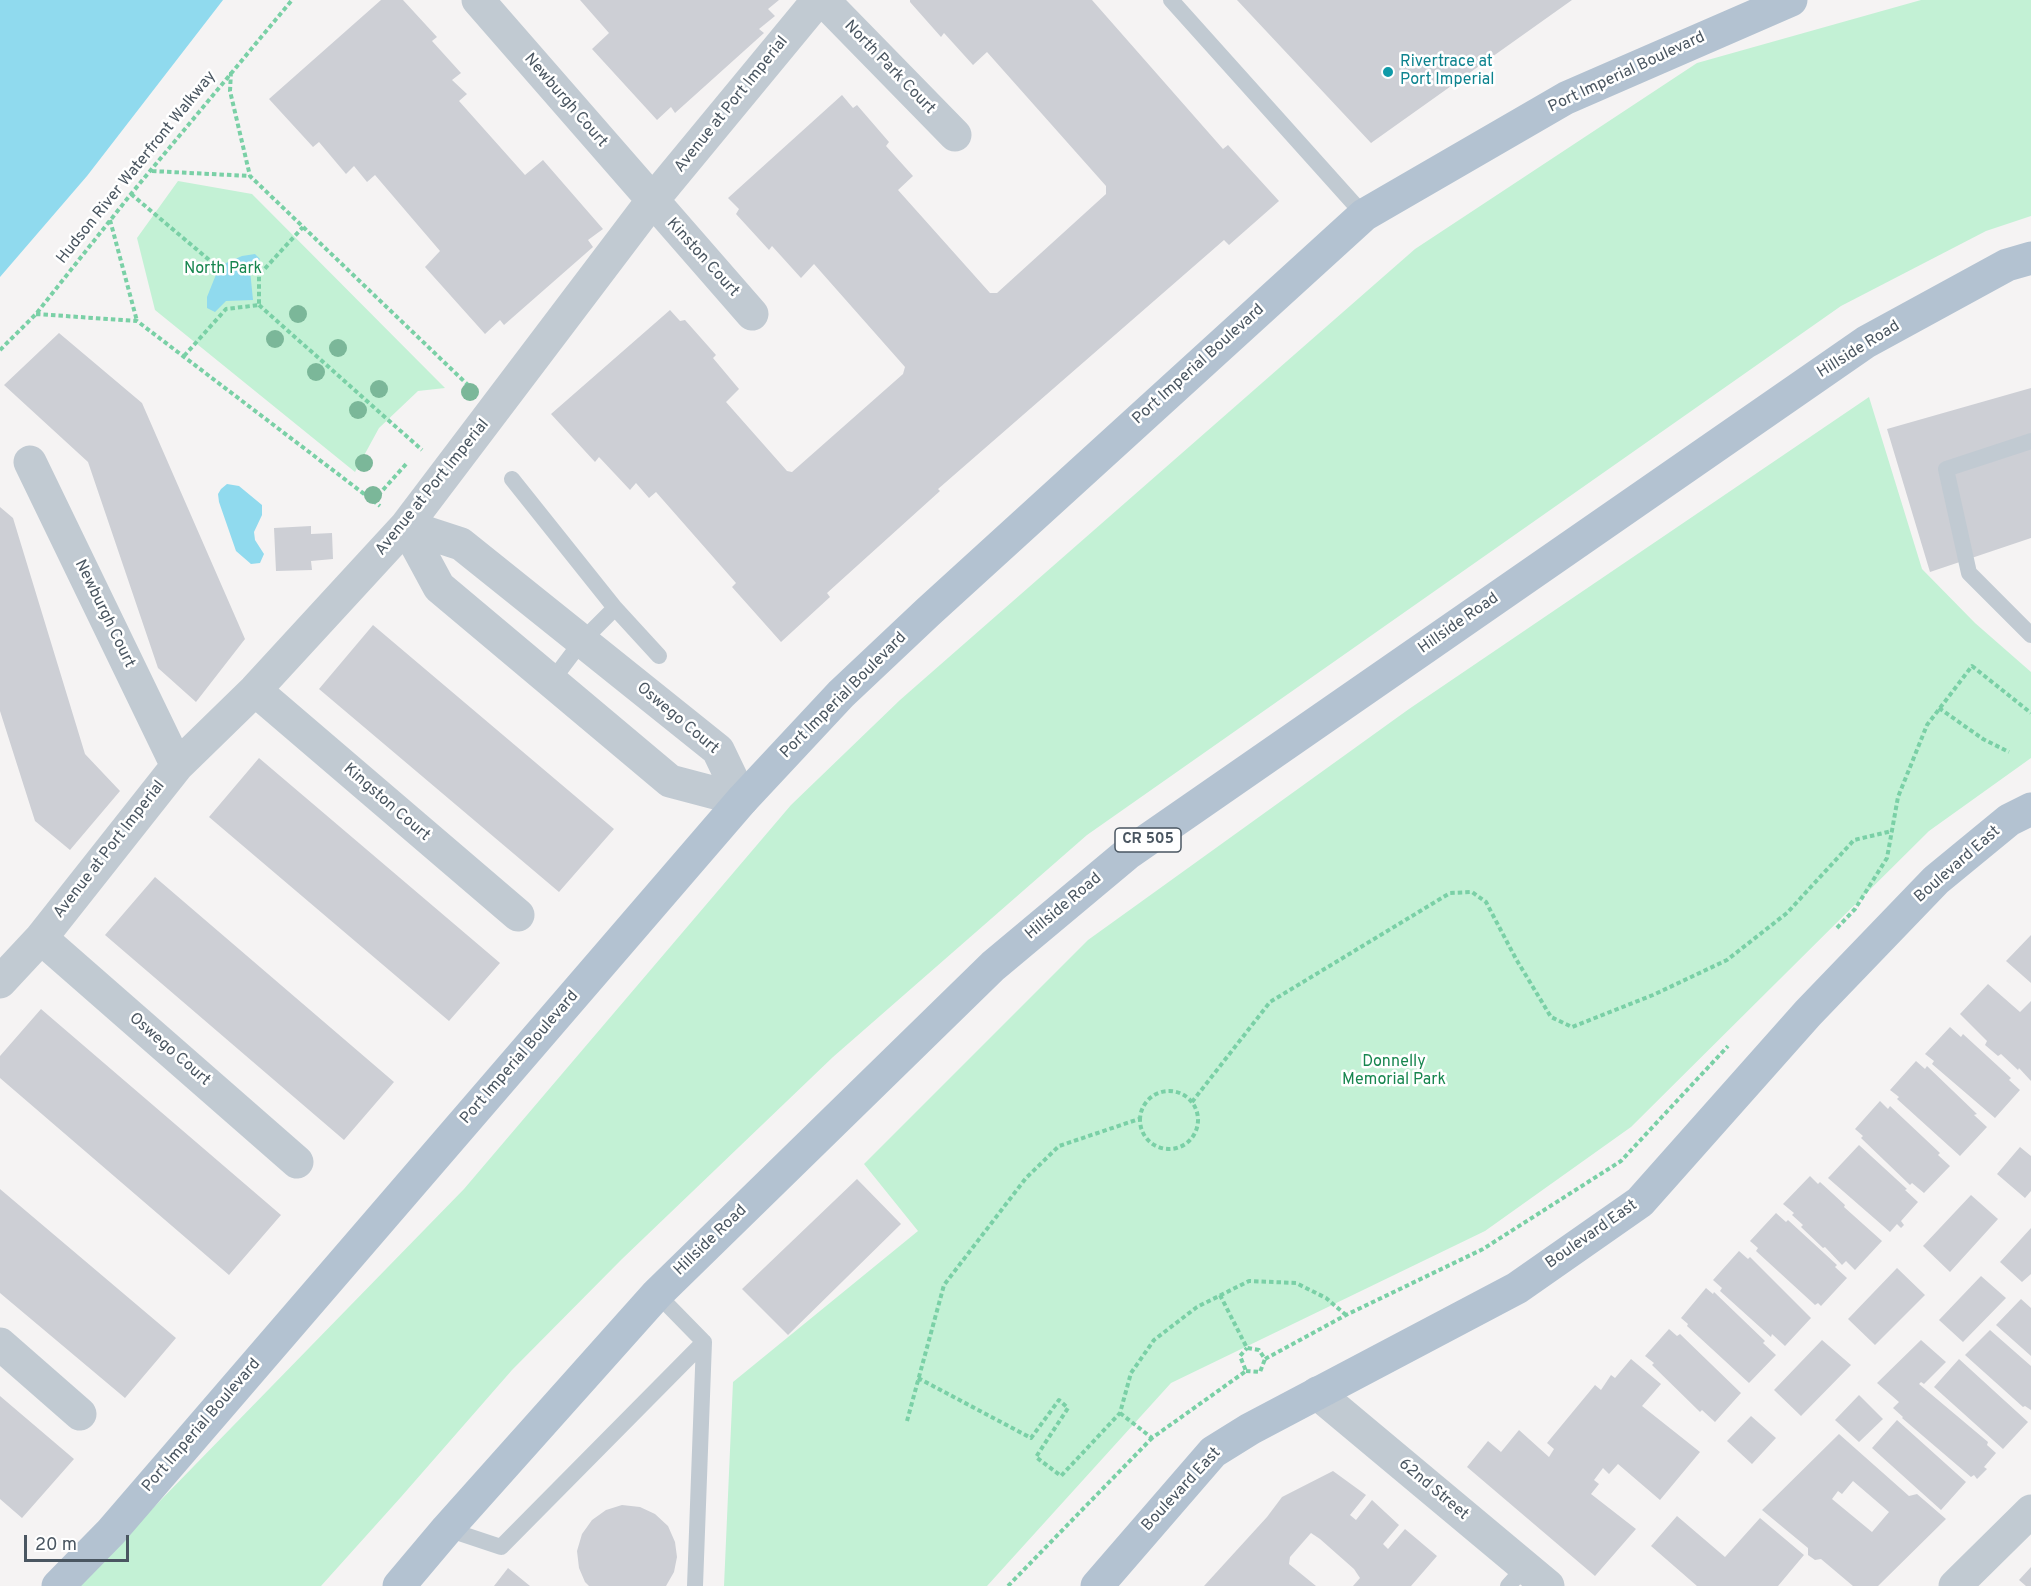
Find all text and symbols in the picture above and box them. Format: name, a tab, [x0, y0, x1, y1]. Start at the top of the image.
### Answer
street label: North Park Court	[839, 17, 939, 119]
street label: Port Imperial Boulevard	[1546, 28, 1708, 118]
street label: Avenue at Port Imperial	[671, 33, 793, 177]
street label: Newburgh Court	[519, 50, 611, 152]
place label: Rivertrace at Port Imperial	[1400, 53, 1494, 91]
marker: Rivertrace at Port Imperial	[1381, 65, 1395, 79]
street label: Hudson River Waterfront Walkway	[53, 68, 221, 268]
street label: Kinston Court	[662, 215, 742, 301]
park label: North Park	[184, 260, 262, 280]
street label: Port Imperial Boulevard	[1129, 301, 1269, 429]
street label: Hillside Road	[1814, 317, 1904, 383]
street label: Avenue at Port Imperial	[372, 416, 494, 560]
street label: Newburgh Court	[70, 557, 138, 671]
street label: Hillside Road	[1415, 589, 1503, 659]
street label: Port Imperial Boulevard	[777, 629, 911, 763]
street label: Oswego Court	[632, 679, 722, 759]
street label: Kingston Court	[339, 760, 433, 846]
street label: Avenue at Port Imperial	[50, 777, 170, 923]
street label: Boulevard East	[1911, 823, 2005, 907]
road number: CR 505	[1115, 828, 1181, 852]
street label: Hillside Road	[1022, 870, 1106, 944]
street label: Port Imperial Boulevard	[457, 987, 583, 1129]
street label: Oswego Court	[124, 1009, 214, 1091]
park label: Donnelly Memorial Park	[1342, 1053, 1446, 1091]
street label: Boulevard East	[1542, 1196, 1642, 1274]
street label: Hillside Road	[671, 1202, 751, 1280]
street label: Port Imperial Boulevard	[139, 1355, 265, 1497]
street label: Boulevard East	[1138, 1444, 1226, 1536]
street label: 62nd Street	[1394, 1455, 1472, 1525]
scale bar	[27, 1523, 132, 1561]
text: 20 m	[35, 1534, 77, 1557]

